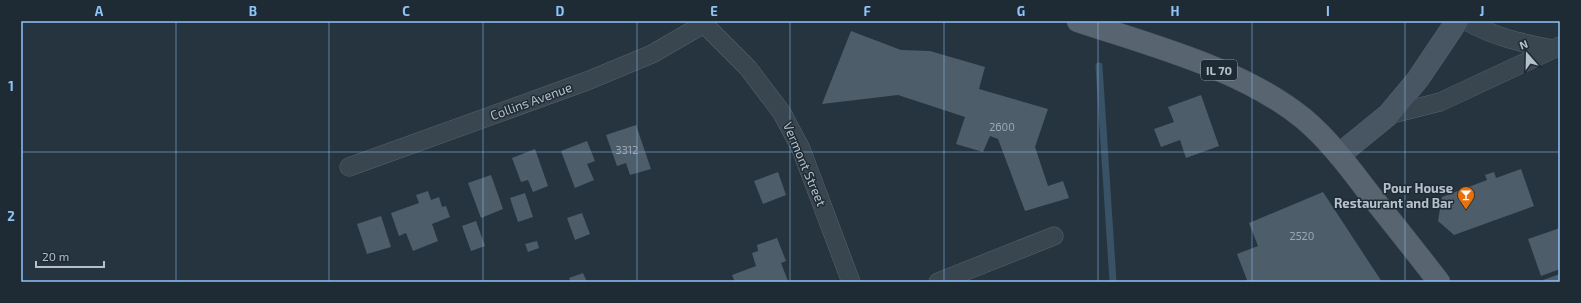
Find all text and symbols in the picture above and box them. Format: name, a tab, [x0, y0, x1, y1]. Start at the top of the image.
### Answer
text: A	[95, 3, 104, 19]
text: B	[249, 3, 257, 19]
text: C	[402, 3, 410, 19]
text: D	[556, 3, 565, 19]
text: E	[710, 3, 718, 19]
text: F	[863, 3, 871, 19]
text: G	[1017, 3, 1025, 19]
text: H	[1171, 3, 1180, 19]
text: I	[1326, 3, 1330, 19]
text: J	[1480, 3, 1484, 19]
north arrow	[1507, 34, 1547, 74]
text: N	[1517, 37, 1529, 52]
road number: IL 70	[1201, 60, 1237, 80]
text: 1	[8, 78, 14, 94]
street label: Collins Avenue	[488, 79, 574, 123]
street label: Vermont Street	[780, 119, 830, 209]
house number: 2600	[989, 120, 1015, 133]
house number: 3312	[616, 143, 638, 156]
place label: Pour House Restaurant and Bar	[1334, 180, 1453, 211]
bar icon: Pour House Restaurant and Bar	[1456, 185, 1476, 210]
text: 2	[7, 208, 15, 224]
house number: 2520	[1290, 229, 1314, 242]
scale bar	[36, 243, 104, 269]
text: 20 m	[42, 249, 69, 263]

